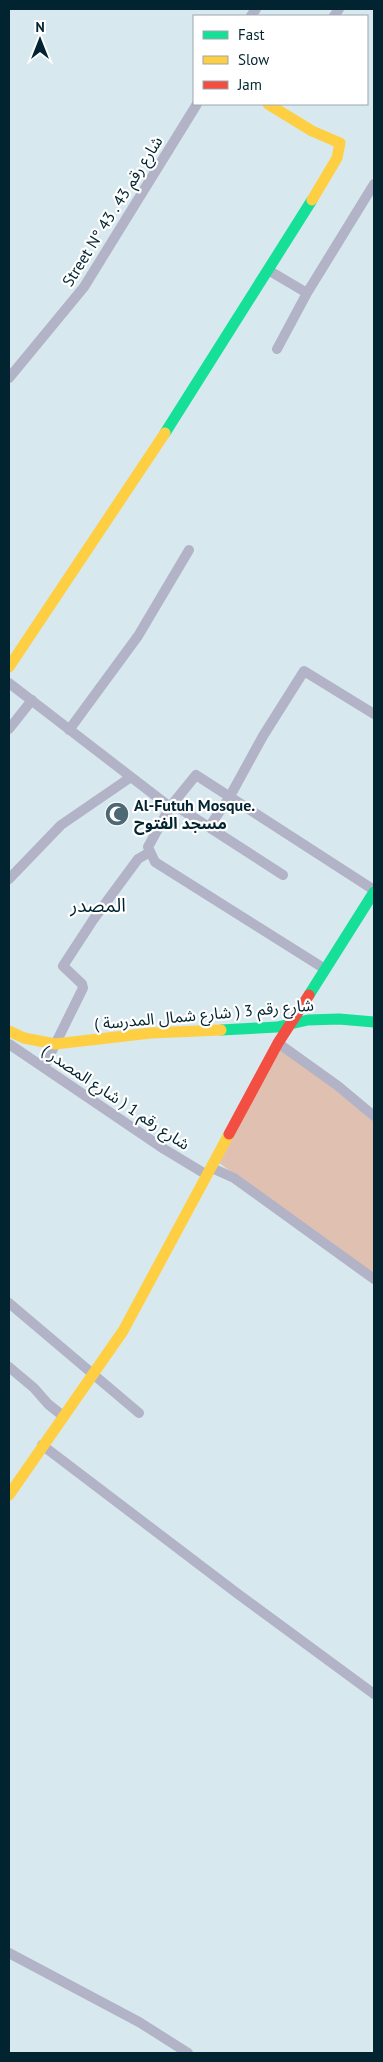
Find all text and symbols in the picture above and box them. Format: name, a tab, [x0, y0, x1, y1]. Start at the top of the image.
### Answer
north arrow	[15, 15, 65, 65]
legend	[193, 15, 368, 105]
text: N	[35, 18, 45, 36]
text: Fast	[238, 25, 265, 44]
text: Slow	[238, 50, 269, 69]
text: Jam	[237, 75, 262, 94]
street label: Street N° 43 . شارع رقم 43	[58, 132, 169, 292]
place label: Al-Futuh Mosque. مسجد الفتوح	[134, 795, 255, 835]
mosque icon: Al-Futuh Mosque. مسجد الفتوح	[104, 801, 130, 827]
district label: المصدر	[69, 893, 126, 917]
street label: شارع رقم 3 ( شارع شمال المدرسة )	[93, 994, 315, 1037]
street label: شارع رقم 1 ( شارع المصدر )	[37, 1040, 194, 1156]

